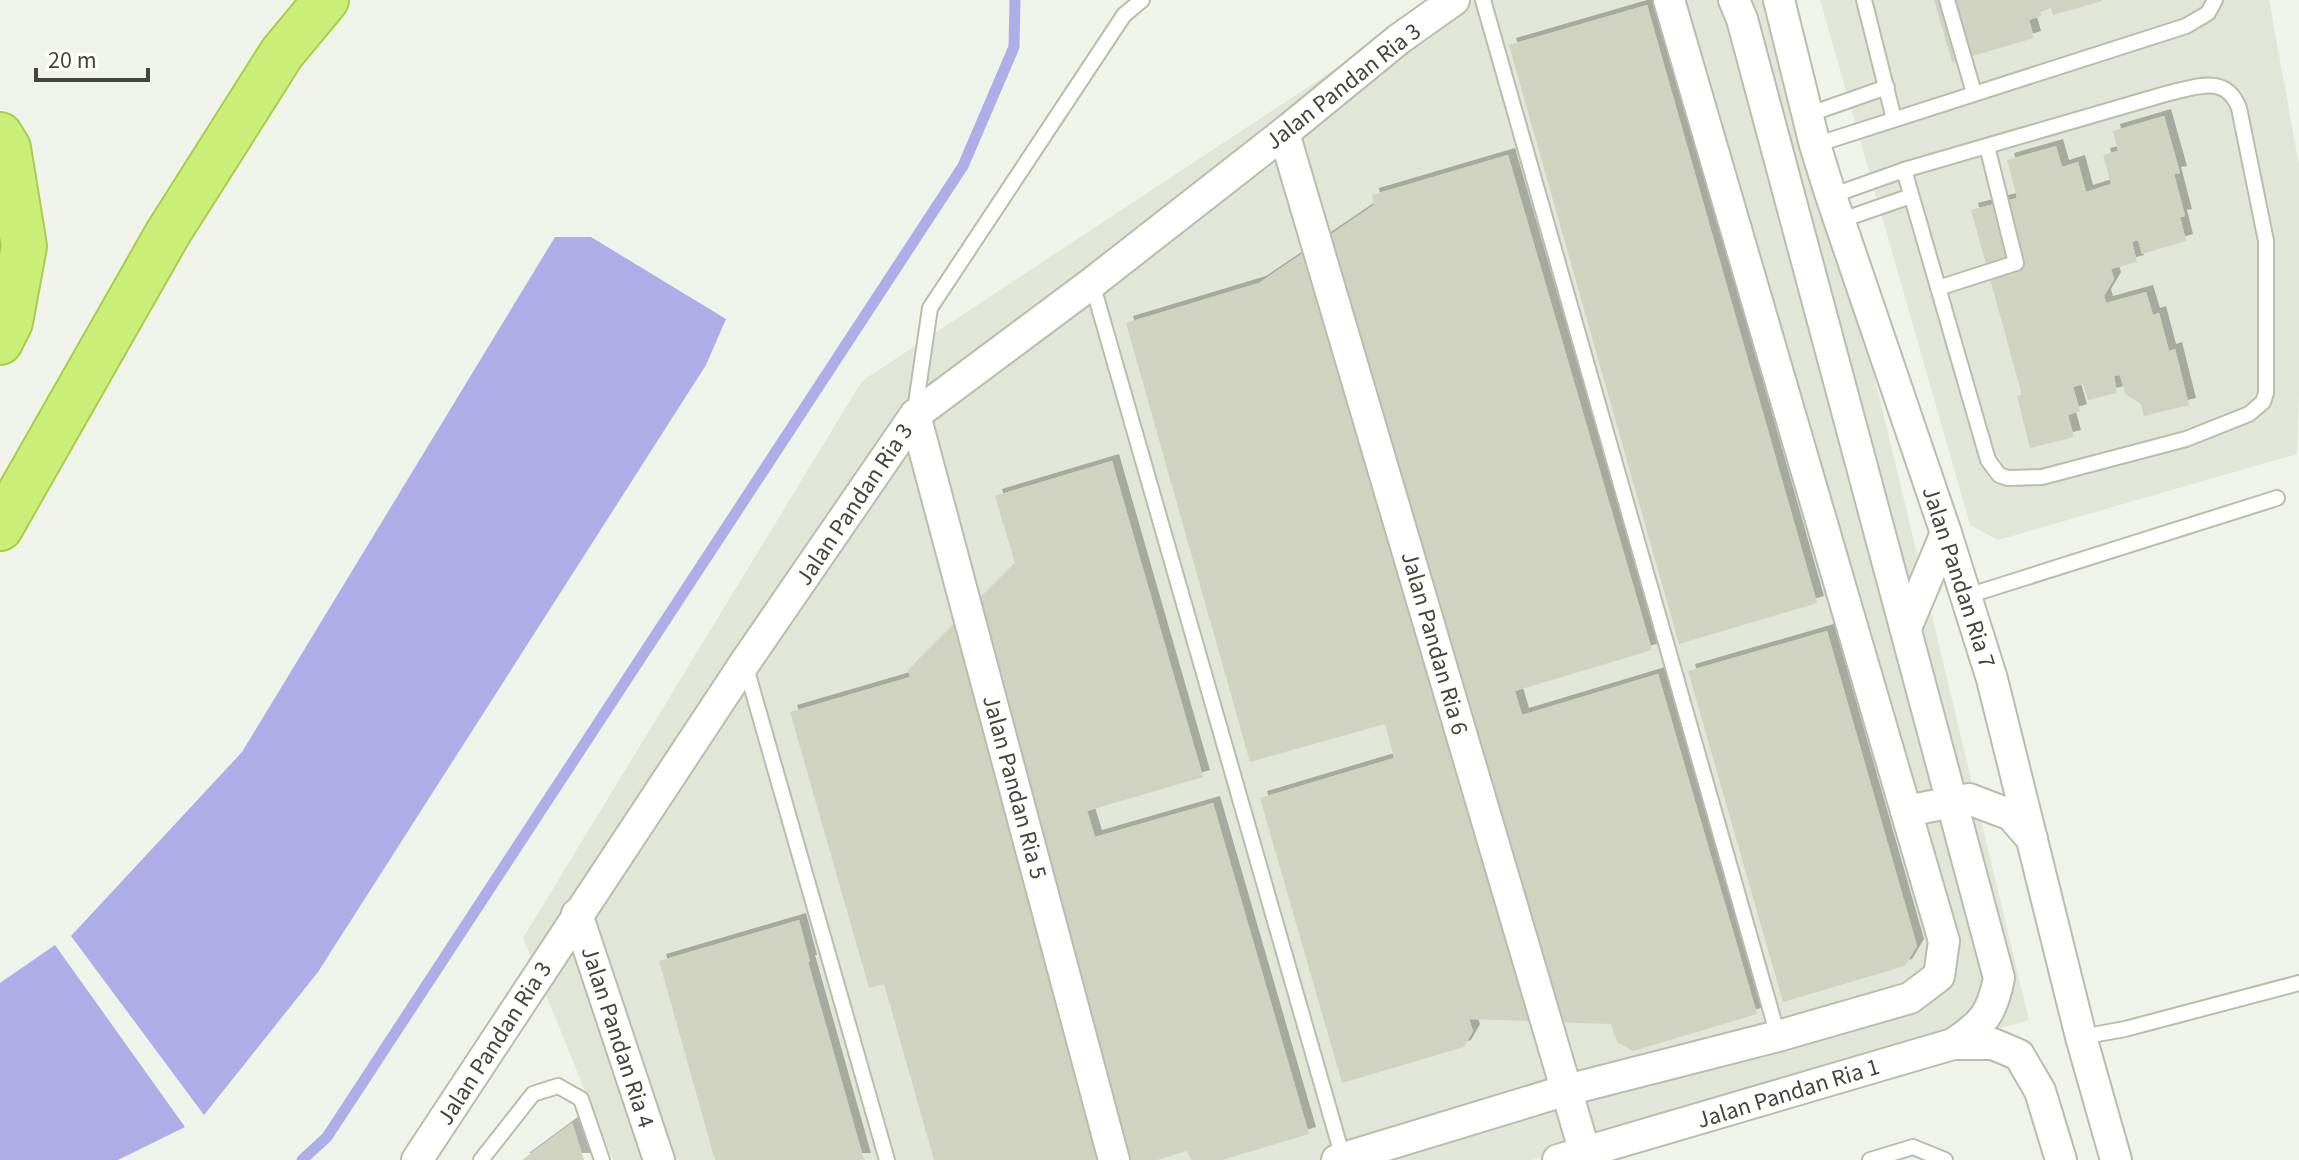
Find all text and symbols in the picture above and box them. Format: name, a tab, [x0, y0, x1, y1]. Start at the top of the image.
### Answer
street label: Jalan Pandan Ria 3	[1258, 14, 1429, 158]
scale bar	[36, 32, 148, 82]
text: 20 m	[48, 43, 97, 78]
street label: Jalan Pandan Ria 3	[787, 416, 922, 593]
street label: Jalan Pandan Ria 7	[1913, 482, 2004, 673]
street label: Jalan Pandan Ria 6	[1392, 547, 1477, 739]
street label: Jalan Pandan Ria 5	[973, 691, 1056, 883]
street label: Jalan Pandan Ria 4	[572, 942, 663, 1133]
street label: Jalan Pandan Ria 3	[428, 954, 561, 1132]
street label: Jalan Pandan Ria 1	[1693, 1049, 1884, 1138]

